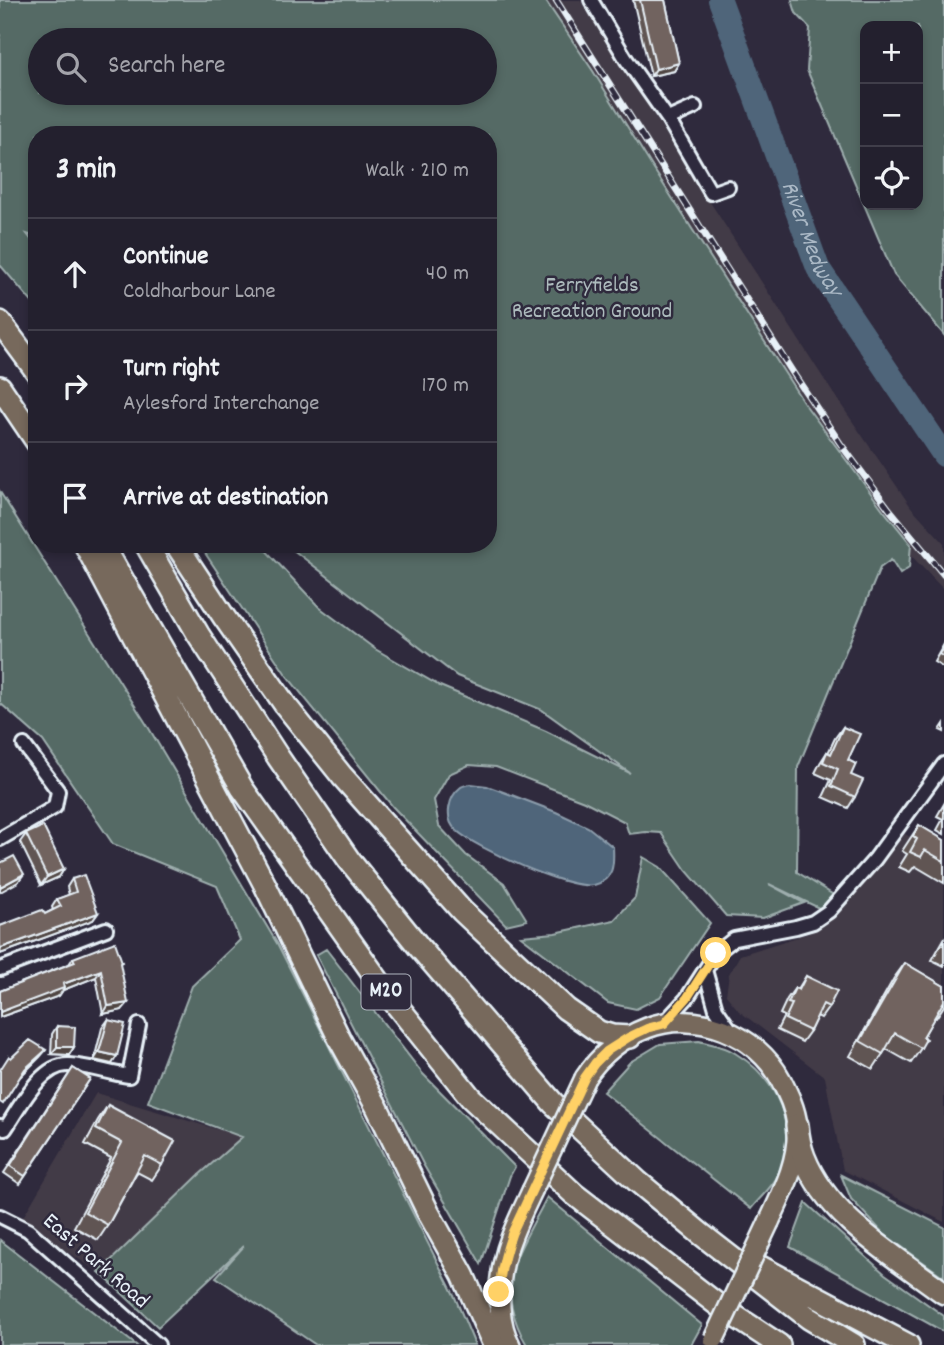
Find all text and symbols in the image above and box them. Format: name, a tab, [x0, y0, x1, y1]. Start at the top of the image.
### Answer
map controls	[860, 21, 923, 210]
button: +	[860, 21, 923, 84]
search box	[28, 28, 497, 105]
icon: search	[52, 48, 90, 86]
text: Search here	[108, 48, 226, 85]
button: −	[860, 84, 923, 147]
button: locate	[860, 147, 923, 210]
text: 3 min	[56, 150, 116, 193]
text: Walk · 210 m	[366, 155, 469, 188]
water label: River Medway	[771, 177, 852, 307]
text: Continue	[123, 239, 208, 276]
icon: ahead	[56, 255, 94, 293]
text: 40 m	[426, 258, 469, 291]
park label: Ferryfields Recreation Ground	[512, 270, 672, 329]
text: Coldharbour Lane	[123, 276, 276, 309]
text: Turn right	[123, 351, 220, 388]
icon: right	[56, 367, 94, 405]
text: 170 m	[422, 370, 469, 403]
text: Aylesford Interchange	[123, 388, 319, 421]
icon: arrive	[56, 479, 94, 517]
text: Arrive at destination	[123, 480, 328, 517]
route start	[700, 937, 731, 968]
road number: M20	[362, 974, 410, 1010]
street label: East Park Road	[34, 1206, 156, 1318]
route end	[483, 1276, 514, 1307]

